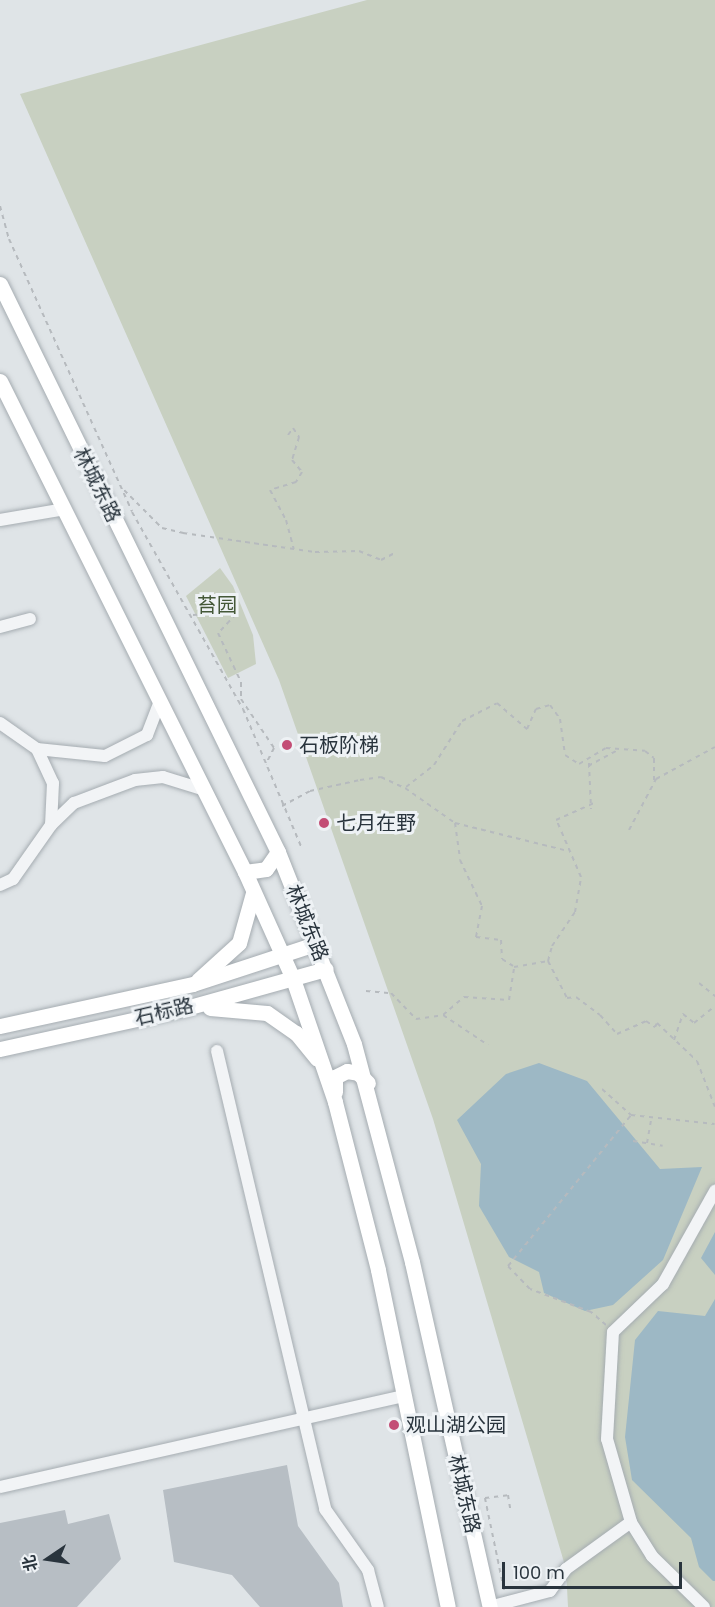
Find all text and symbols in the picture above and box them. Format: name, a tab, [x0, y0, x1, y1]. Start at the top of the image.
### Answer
street label: 林城东路	[69, 444, 125, 526]
park label: 苔园	[197, 593, 237, 617]
place label: 石板阶梯	[299, 733, 379, 757]
marker: 石板阶梯	[280, 738, 294, 752]
place label: 七月在野	[336, 811, 416, 835]
marker: 七月在野	[317, 816, 331, 830]
street label: 林城东路	[281, 881, 333, 965]
street label: 石标路	[132, 994, 196, 1030]
place label: 观山湖公园	[406, 1413, 506, 1437]
marker: 观山湖公园	[387, 1418, 401, 1432]
street label: 林城东路	[443, 1452, 485, 1536]
north arrow	[18, 1529, 78, 1589]
scale bar	[505, 1550, 685, 1588]
text: 北	[17, 1553, 43, 1574]
text: 100 m	[513, 1560, 565, 1585]

